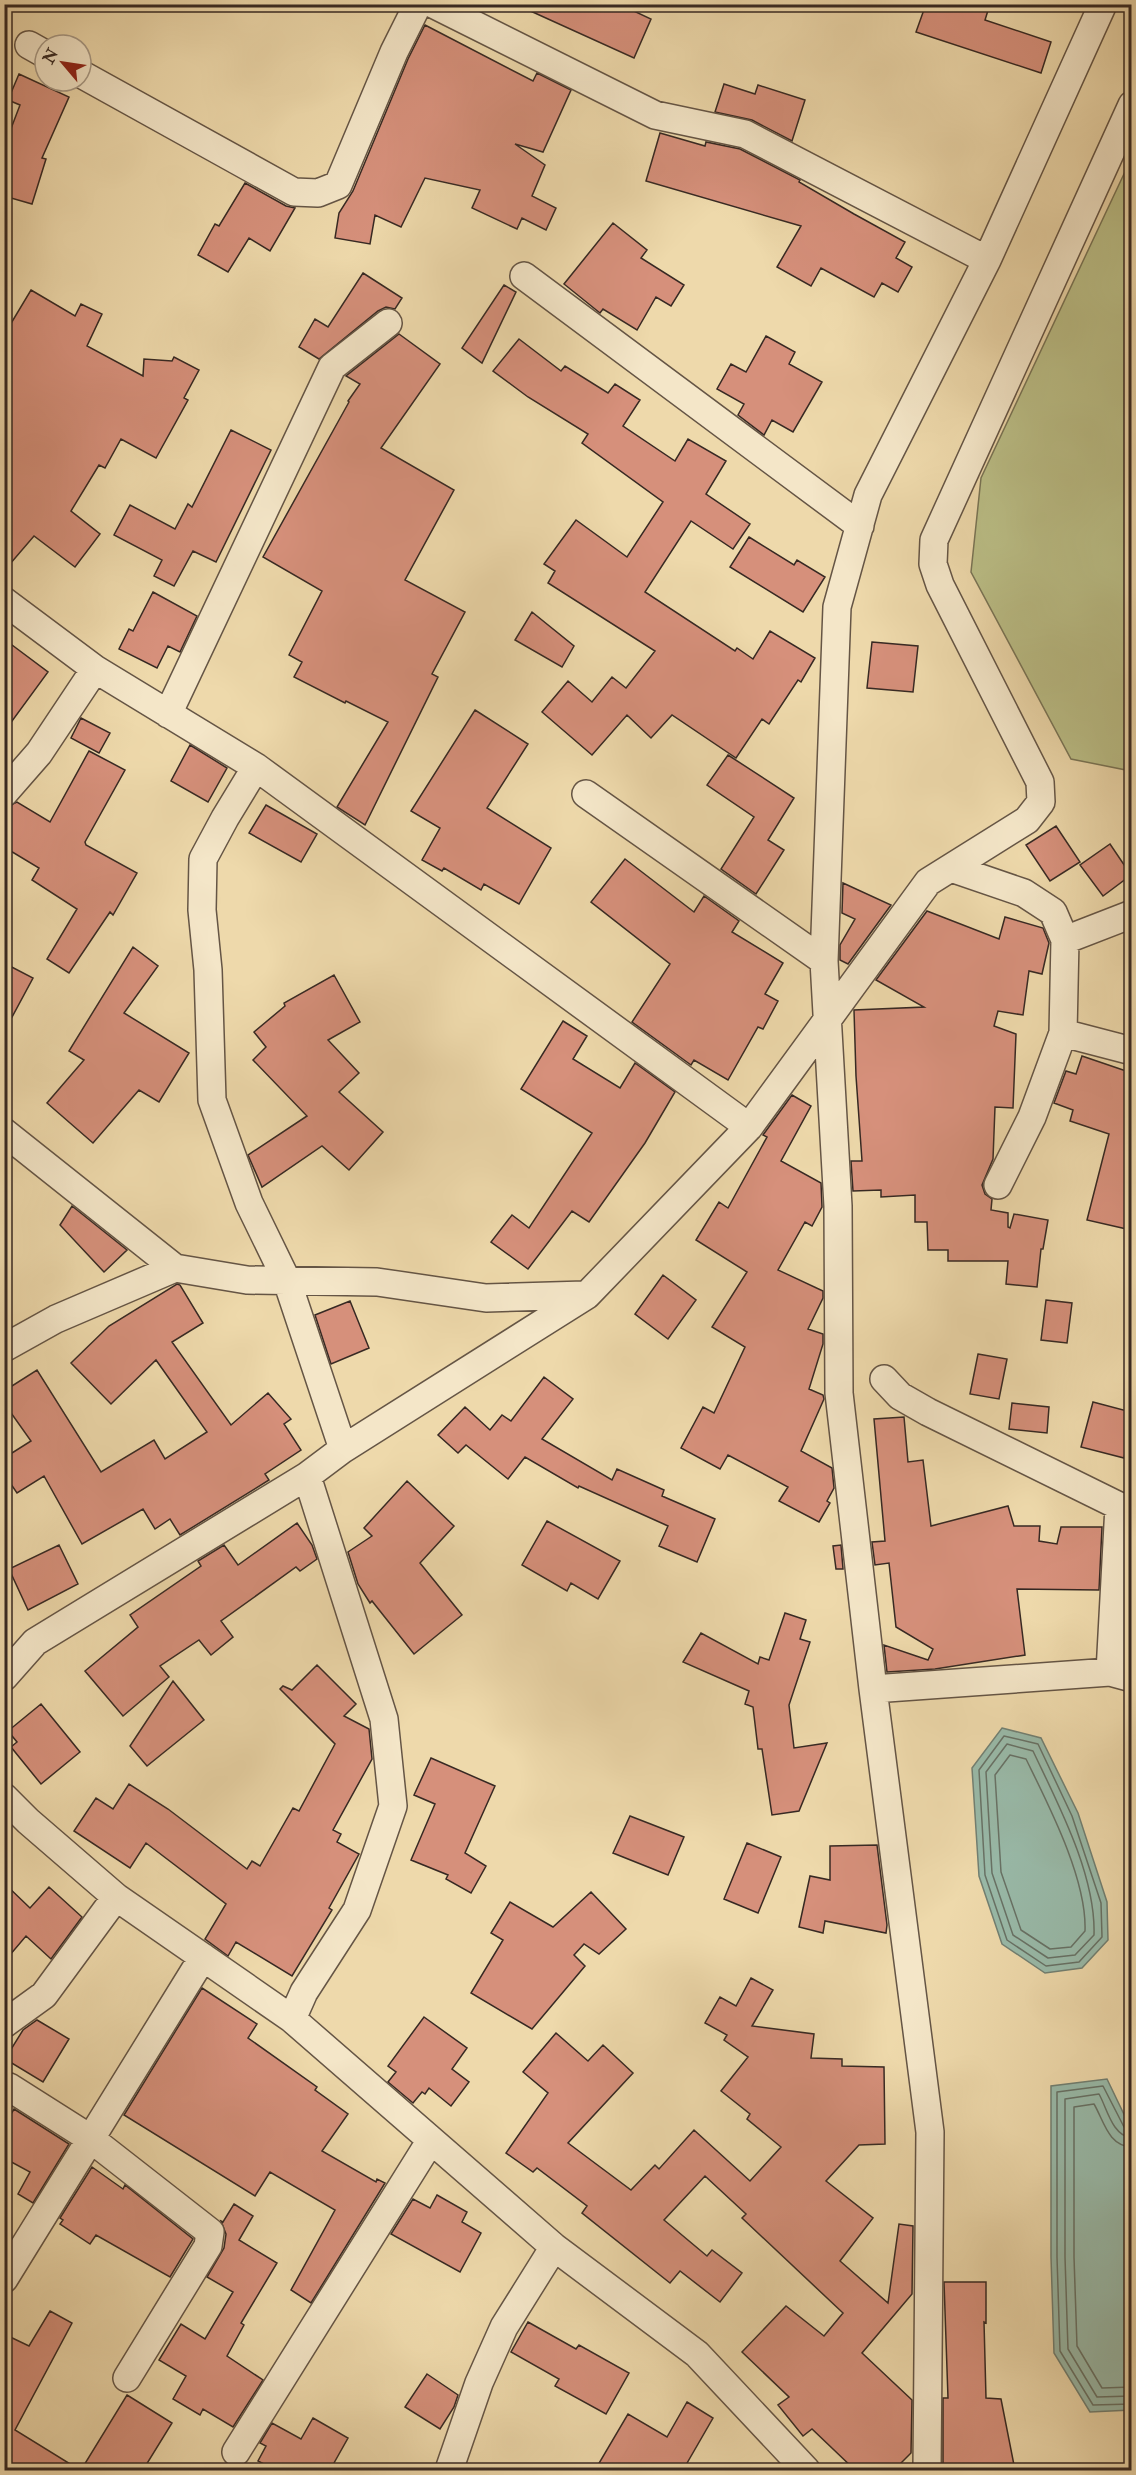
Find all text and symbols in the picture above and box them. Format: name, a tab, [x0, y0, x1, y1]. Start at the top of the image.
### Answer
north arrow	[33, 33, 93, 93]
text: N	[38, 45, 63, 68]

